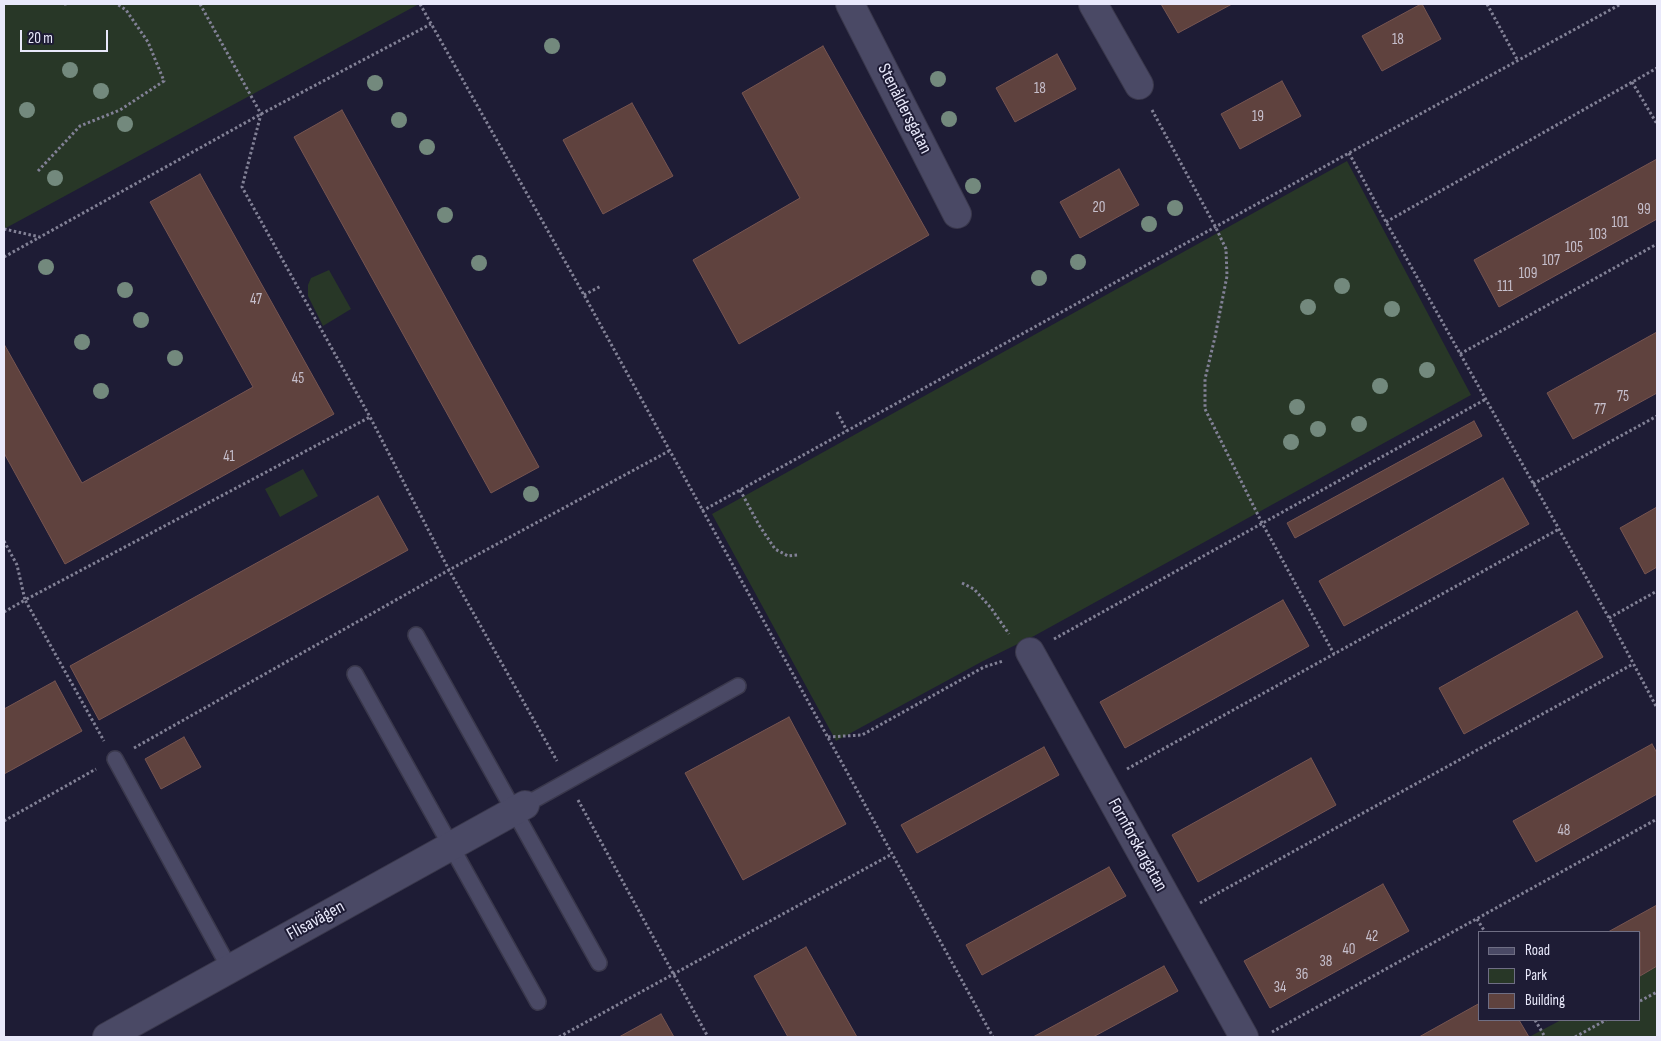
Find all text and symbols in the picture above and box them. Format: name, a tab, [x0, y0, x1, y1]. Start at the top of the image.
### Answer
scale bar	[22, 20, 110, 52]
text: 20 m	[28, 29, 53, 48]
house number: 18	[1392, 31, 1404, 49]
street label: Stenåldersgatan	[872, 60, 936, 158]
house number: 18	[1034, 80, 1046, 98]
house number: 19	[1252, 108, 1264, 126]
house number: 20	[1093, 199, 1105, 217]
house number: 99	[1637, 201, 1651, 219]
house number: 101	[1611, 214, 1629, 232]
house number: 103	[1589, 226, 1607, 244]
house number: 105	[1565, 239, 1583, 257]
house number: 107	[1542, 252, 1560, 270]
house number: 109	[1519, 265, 1537, 283]
house number: 111	[1497, 278, 1513, 296]
house number: 47	[250, 291, 262, 309]
house number: 45	[292, 370, 304, 388]
house number: 75	[1617, 388, 1629, 406]
house number: 77	[1594, 401, 1606, 419]
house number: 41	[223, 448, 235, 466]
street label: Fornforskargatan	[1103, 795, 1171, 895]
house number: 48	[1558, 822, 1570, 840]
street label: Flisavägen	[283, 896, 349, 946]
house number: 42	[1366, 928, 1378, 946]
legend	[1478, 931, 1641, 1021]
house number: 40	[1343, 941, 1355, 959]
text: Road	[1525, 941, 1550, 960]
house number: 38	[1320, 953, 1332, 971]
house number: 36	[1296, 966, 1308, 984]
text: Park	[1525, 966, 1547, 985]
house number: 34	[1274, 979, 1286, 997]
text: Building	[1525, 991, 1565, 1010]

